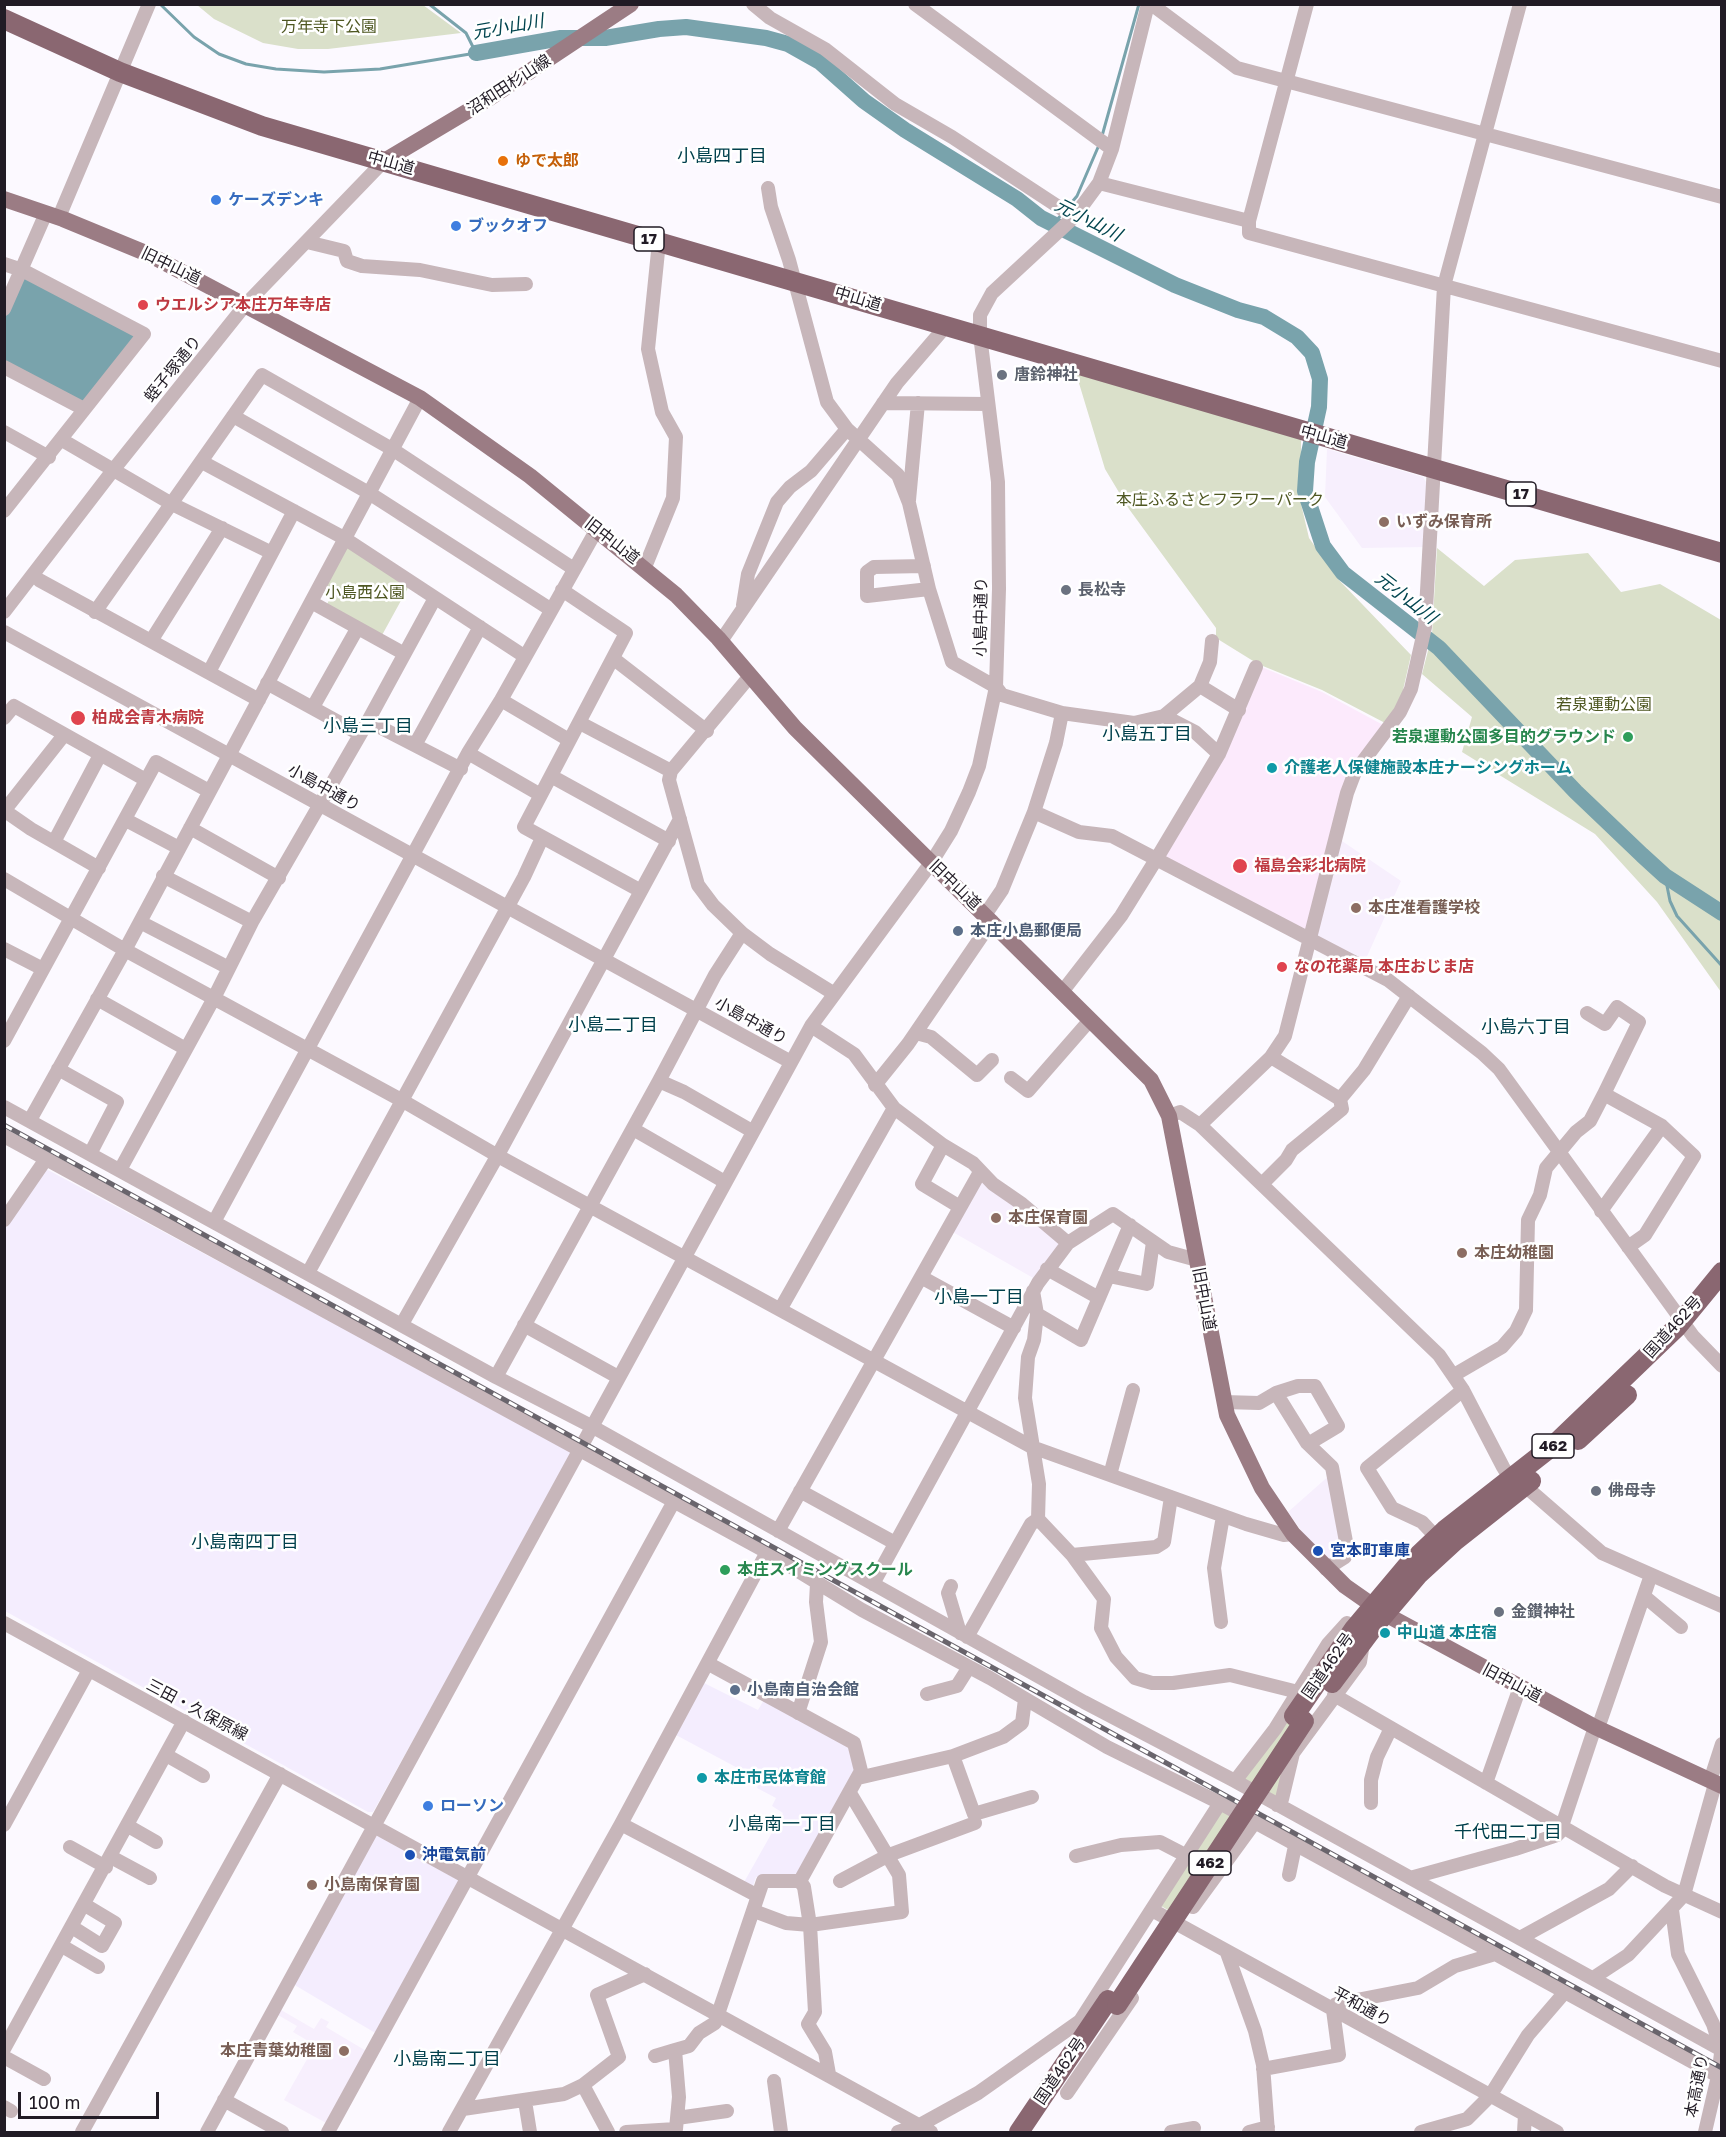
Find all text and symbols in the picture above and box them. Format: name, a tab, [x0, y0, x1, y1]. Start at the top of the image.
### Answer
water label: 元小山川	[471, 10, 545, 44]
park label: 万年寺下公園	[281, 17, 377, 37]
street label: 沼和田杉山線	[464, 51, 554, 119]
district label: 小島四丁目	[677, 145, 767, 167]
street label: 中山道	[365, 147, 417, 179]
place label: ゆで太郎	[515, 151, 579, 171]
marker: ゆで太郎	[496, 154, 510, 168]
place label: ケーズデンキ	[228, 190, 324, 210]
marker: ケーズデンキ	[209, 193, 223, 207]
water label: 元小山川	[1051, 194, 1125, 246]
place label: ブックオフ	[468, 216, 548, 236]
marker: ブックオフ	[449, 219, 463, 233]
road number: 17	[634, 227, 664, 251]
street label: 旧中山道	[138, 243, 204, 289]
street label: 中山道	[832, 283, 884, 315]
place label: ウエルシア本庄万年寺店	[155, 295, 331, 315]
marker: ウエルシア本庄万年寺店	[136, 298, 150, 312]
street label: 蛭子塚通り	[140, 332, 206, 406]
place label: 唐鈴神社	[1014, 365, 1078, 385]
marker: 唐鈴神社	[995, 368, 1009, 382]
street label: 中山道	[1298, 421, 1350, 453]
road number: 17	[1506, 482, 1536, 506]
park label: 本庄ふるさとフラワーパーク	[1116, 490, 1324, 510]
place label: いずみ保育所	[1396, 512, 1492, 532]
street label: 旧中山道	[581, 514, 643, 568]
marker: いずみ保育所	[1377, 515, 1391, 529]
water label: 元小山川	[1371, 567, 1441, 629]
street label: 小島中通り	[971, 577, 991, 657]
place label: 長松寺	[1078, 580, 1126, 600]
park label: 小島西公園	[325, 583, 405, 603]
marker: 長松寺	[1059, 583, 1073, 597]
park label: 若泉運動公園	[1556, 695, 1652, 715]
place label: 柏成会青木病院	[92, 708, 204, 728]
marker: 柏成会青木病院	[69, 709, 87, 727]
district label: 小島三丁目	[323, 715, 413, 737]
district label: 小島五丁目	[1102, 723, 1192, 745]
place label: 若泉運動公園多目的グラウンド	[1392, 727, 1616, 747]
marker: 若泉運動公園多目的グラウンド	[1621, 730, 1635, 744]
place label: 介護老人保健施設本庄ナーシングホーム	[1284, 758, 1572, 778]
street label: 小島中通り	[284, 760, 364, 816]
marker: 介護老人保健施設本庄ナーシングホーム	[1265, 761, 1279, 775]
street label: 旧中山道	[925, 856, 985, 914]
place label: 福島会彩北病院	[1254, 856, 1366, 876]
marker: 福島会彩北病院	[1231, 857, 1249, 875]
place label: 本庄准看護学校	[1368, 898, 1480, 918]
marker: 本庄准看護学校	[1349, 901, 1363, 915]
place label: 本庄小島郵便局	[970, 921, 1082, 941]
marker: 本庄小島郵便局	[951, 924, 965, 938]
place label: なの花薬局 本庄おじま店	[1294, 957, 1474, 977]
marker: なの花薬局 本庄おじま店	[1275, 960, 1289, 974]
street label: 小島中通り	[711, 993, 791, 1049]
district label: 小島二丁目	[568, 1014, 658, 1036]
district label: 小島六丁目	[1481, 1016, 1571, 1038]
place label: 本庄保育園	[1008, 1208, 1088, 1228]
marker: 本庄保育園	[989, 1211, 1003, 1225]
place label: 本庄幼稚園	[1474, 1243, 1554, 1263]
marker: 本庄幼稚園	[1455, 1246, 1469, 1260]
street label: 旧中山道	[1188, 1266, 1220, 1332]
district label: 小島一丁目	[934, 1286, 1024, 1308]
street label: 国道462号	[1640, 1292, 1706, 1362]
road number: 462	[1532, 1434, 1574, 1458]
place label: 佛母寺	[1608, 1481, 1656, 1501]
marker: 佛母寺	[1589, 1484, 1603, 1498]
district label: 小島南四丁目	[191, 1531, 299, 1553]
place label: 宮本町車庫	[1330, 1541, 1410, 1561]
marker: 宮本町車庫	[1311, 1544, 1325, 1558]
place label: 本庄スイミングスクール	[737, 1560, 913, 1580]
marker: 本庄スイミングスクール	[718, 1563, 732, 1577]
place label: 金鑚神社	[1511, 1602, 1575, 1622]
marker: 金鑚神社	[1492, 1605, 1506, 1619]
place label: 中山道 本庄宿	[1397, 1623, 1497, 1643]
marker: 中山道 本庄宿	[1378, 1626, 1392, 1640]
street label: 国道462号	[1298, 1629, 1358, 1703]
street label: 旧中山道	[1479, 1660, 1545, 1706]
street label: 三田・久保原線	[143, 1675, 251, 1745]
place label: 小島南自治会館	[747, 1680, 859, 1700]
marker: 小島南自治会館	[728, 1683, 742, 1697]
place label: 本庄市民体育館	[714, 1768, 826, 1788]
marker: 本庄市民体育館	[695, 1771, 709, 1785]
place label: ローソン	[440, 1796, 504, 1816]
marker: ローソン	[421, 1799, 435, 1813]
district label: 小島南一丁目	[728, 1813, 836, 1835]
district label: 千代田二丁目	[1454, 1821, 1562, 1843]
place label: 沖電気前	[422, 1845, 486, 1865]
marker: 沖電気前	[403, 1848, 417, 1862]
road number: 462	[1189, 1851, 1231, 1875]
place label: 小島南保育園	[324, 1875, 420, 1895]
marker: 小島南保育園	[305, 1878, 319, 1892]
street label: 平和通り	[1329, 1983, 1395, 2031]
street label: 国道462号	[1031, 2034, 1089, 2108]
place label: 本庄青葉幼稚園	[220, 2041, 332, 2061]
marker: 本庄青葉幼稚園	[337, 2044, 351, 2058]
district label: 小島南二丁目	[393, 2048, 501, 2070]
street label: 本高通り	[1681, 2053, 1713, 2119]
scale bar	[21, 2080, 162, 2118]
text: 100 m	[29, 2091, 80, 2113]

